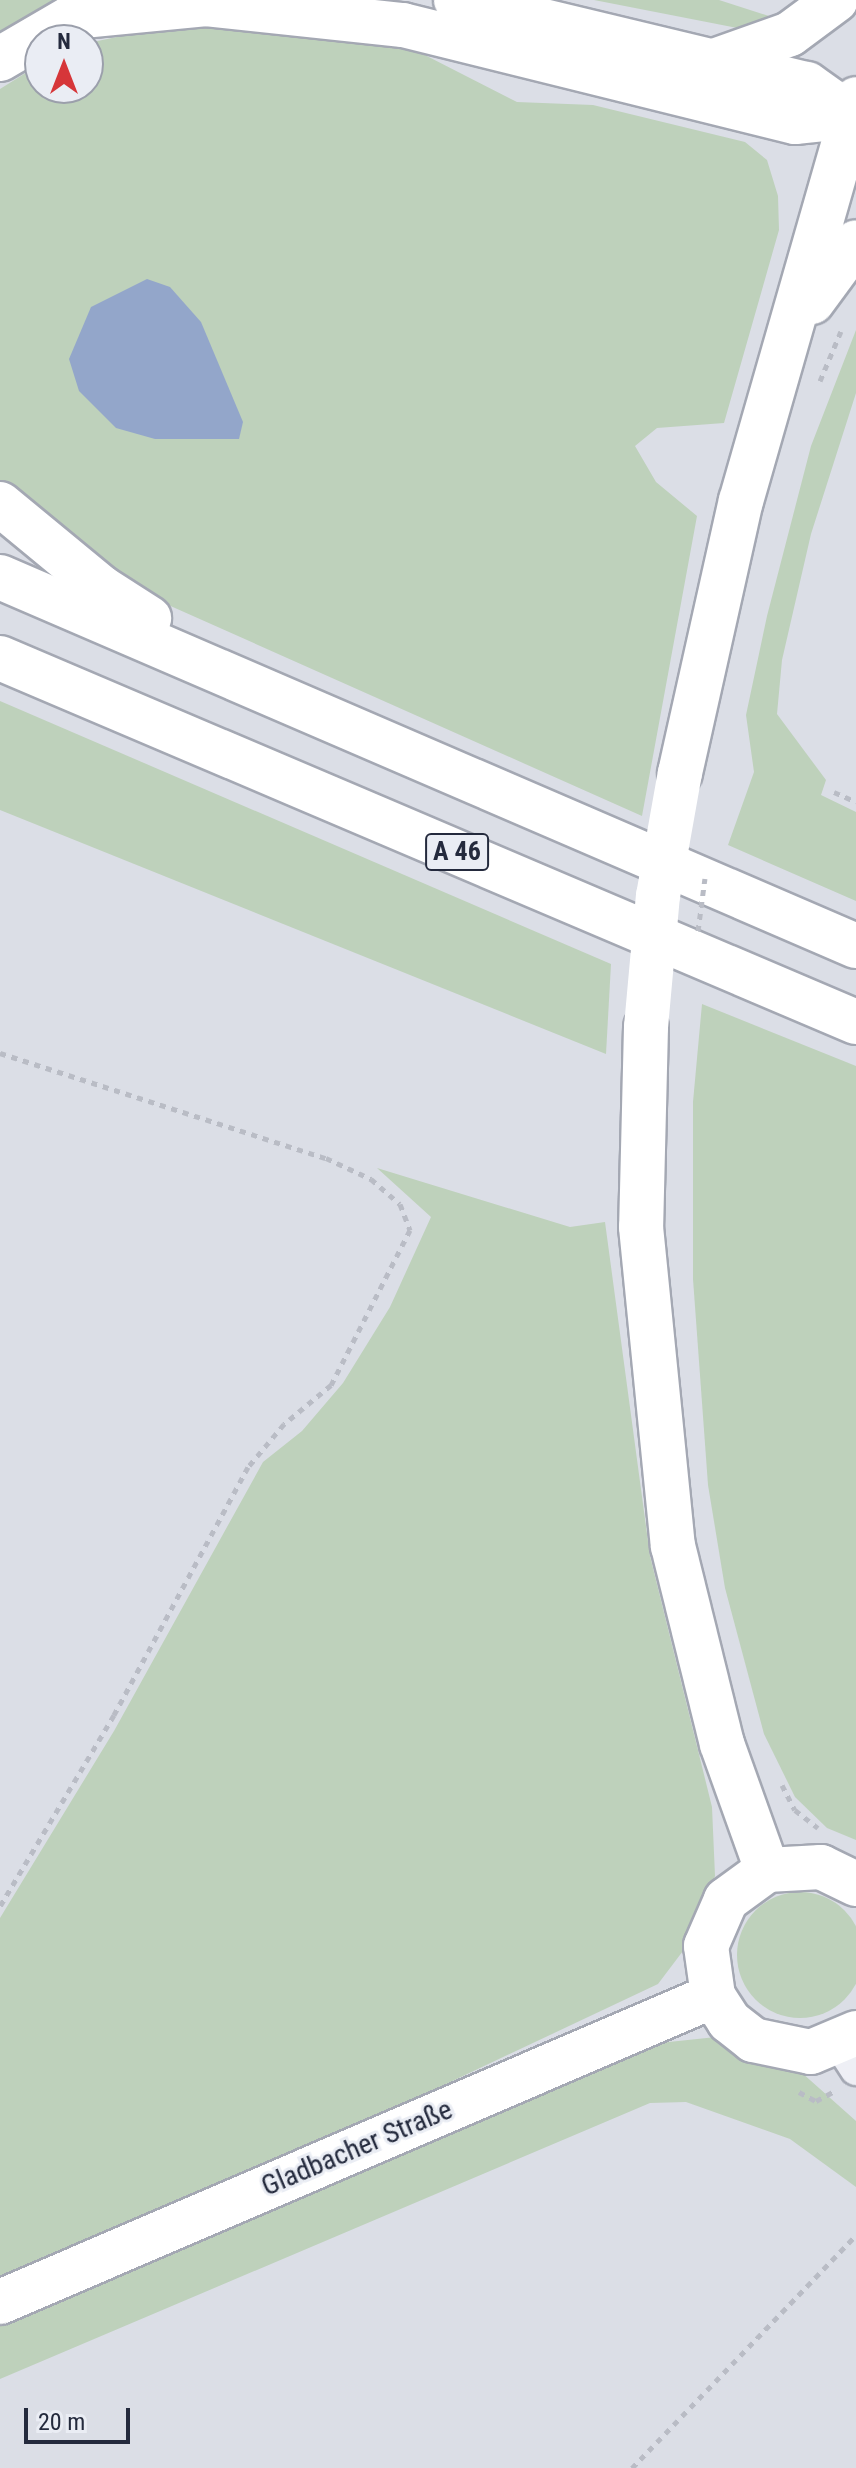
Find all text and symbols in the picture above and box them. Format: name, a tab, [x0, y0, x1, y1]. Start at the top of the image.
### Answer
north arrow	[24, 24, 104, 104]
text: N	[57, 29, 71, 54]
road number: A 46	[425, 830, 489, 874]
street label: Gladbacher Straße	[257, 2093, 457, 2203]
scale bar	[28, 2392, 134, 2442]
text: 20 m	[38, 2408, 85, 2436]

